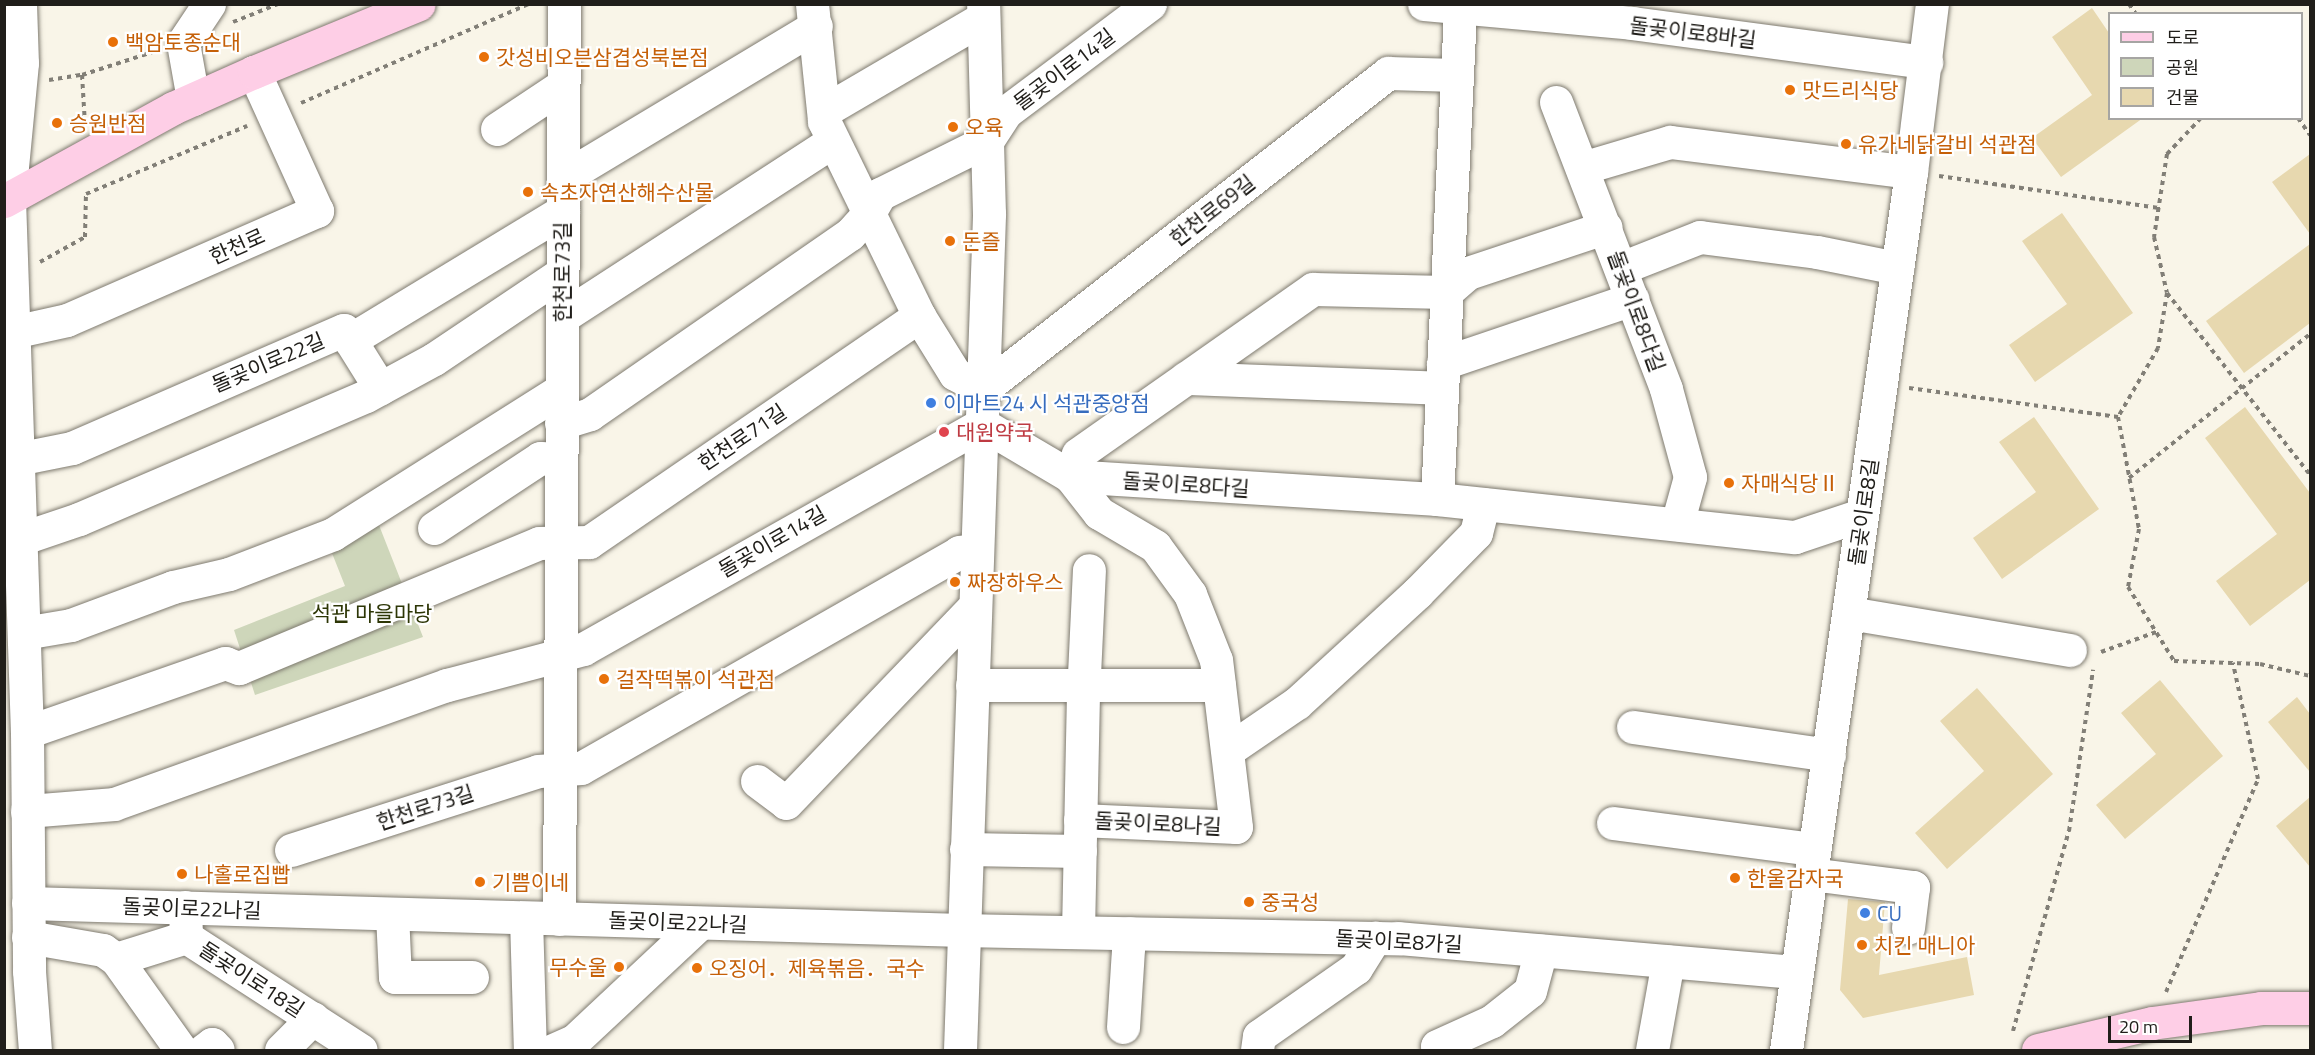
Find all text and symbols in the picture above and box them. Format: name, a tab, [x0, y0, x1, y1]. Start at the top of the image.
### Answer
street label: 돌곶이로8바길	[1628, 12, 1758, 52]
legend	[2108, 12, 2303, 120]
street label: 돌곶이로14길	[1008, 23, 1120, 115]
text: 도로	[2166, 24, 2199, 51]
place label: 백암토종순대	[125, 29, 241, 55]
marker: 백암토종순대	[106, 35, 120, 49]
place label: 갓성비오븐삼겹성북본점	[496, 44, 709, 70]
marker: 갓성비오븐삼겹성북본점	[477, 50, 491, 64]
text: 공원	[2166, 54, 2199, 81]
place label: 맛드리식당	[1802, 77, 1899, 103]
marker: 맛드리식당	[1783, 83, 1797, 97]
text: 건물	[2166, 84, 2199, 111]
place label: 승원반점	[69, 110, 146, 136]
place label: 오육	[965, 114, 1004, 140]
marker: 승원반점	[50, 116, 64, 130]
marker: 오육	[946, 120, 960, 134]
place label: 유가네닭갈비 석관점	[1858, 131, 2036, 157]
marker: 유가네닭갈비 석관점	[1839, 137, 1853, 151]
street label: 한천로69길	[1165, 169, 1259, 251]
place label: 속초자연산해수산물	[540, 179, 714, 205]
marker: 속초자연산해수산물	[521, 185, 535, 199]
street label: 한천로73길	[549, 222, 575, 322]
street label: 한천로	[205, 223, 269, 269]
place label: 돈즐	[962, 228, 1001, 254]
marker: 돈즐	[943, 234, 957, 248]
street label: 돌곶이로8다길	[1603, 247, 1671, 375]
street label: 돌곶이로22길	[208, 327, 328, 397]
place label: 이마트24 시 석관중앙점	[943, 390, 1150, 416]
marker: 이마트24 시 석관중앙점	[924, 396, 938, 410]
street label: 한천로71길	[693, 398, 791, 476]
place label: 대원약국	[956, 419, 1033, 445]
marker: 대원약국	[937, 425, 951, 439]
street label: 돌곶이로8길	[1843, 457, 1883, 567]
street label: 돌곶이로8다길	[1121, 467, 1251, 501]
place label: 자매식당Ⅱ	[1741, 470, 1839, 496]
marker: 자매식당Ⅱ	[1722, 476, 1736, 490]
street label: 돌곶이로14길	[714, 500, 830, 582]
place label: 짜장하우스	[967, 569, 1064, 595]
marker: 짜장하우스	[948, 575, 962, 589]
park label: 석관 마을마당	[312, 600, 432, 626]
place label: 걸작떡볶이 석관점	[616, 666, 775, 692]
marker: 걸작떡볶이 석관점	[597, 672, 611, 686]
street label: 한천로73길	[373, 779, 477, 835]
street label: 돌곶이로8나길	[1094, 807, 1222, 839]
place label: 나홀로집빱	[194, 861, 291, 887]
place label: 한울감자국	[1747, 865, 1844, 891]
marker: 나홀로집빱	[175, 867, 189, 881]
place label: 기쁨이네	[492, 869, 569, 895]
marker: 한울감자국	[1728, 871, 1742, 885]
marker: 기쁨이네	[473, 875, 487, 889]
place label: 중국성	[1261, 889, 1319, 915]
street label: 돌곶이로22나길	[122, 893, 262, 923]
marker: 중국성	[1242, 895, 1256, 909]
place label: CU	[1877, 900, 1902, 926]
marker: CU	[1858, 906, 1872, 920]
street label: 돌곶이로22나길	[608, 907, 748, 937]
street label: 돌곶이로8가길	[1335, 925, 1463, 957]
place label: 치킨 매니아	[1874, 932, 1975, 958]
street label: 돌곶이로18길	[195, 936, 309, 1022]
marker: 치킨 매니아	[1855, 938, 1869, 952]
place label: 무수울	[549, 954, 607, 980]
place label: 오징어．제육볶음．국수	[709, 955, 925, 981]
marker: 무수울	[612, 960, 626, 974]
marker: 오징어．제육볶음．국수	[690, 961, 704, 975]
scale bar	[2111, 1004, 2195, 1042]
text: 20 m	[2119, 1013, 2158, 1040]

